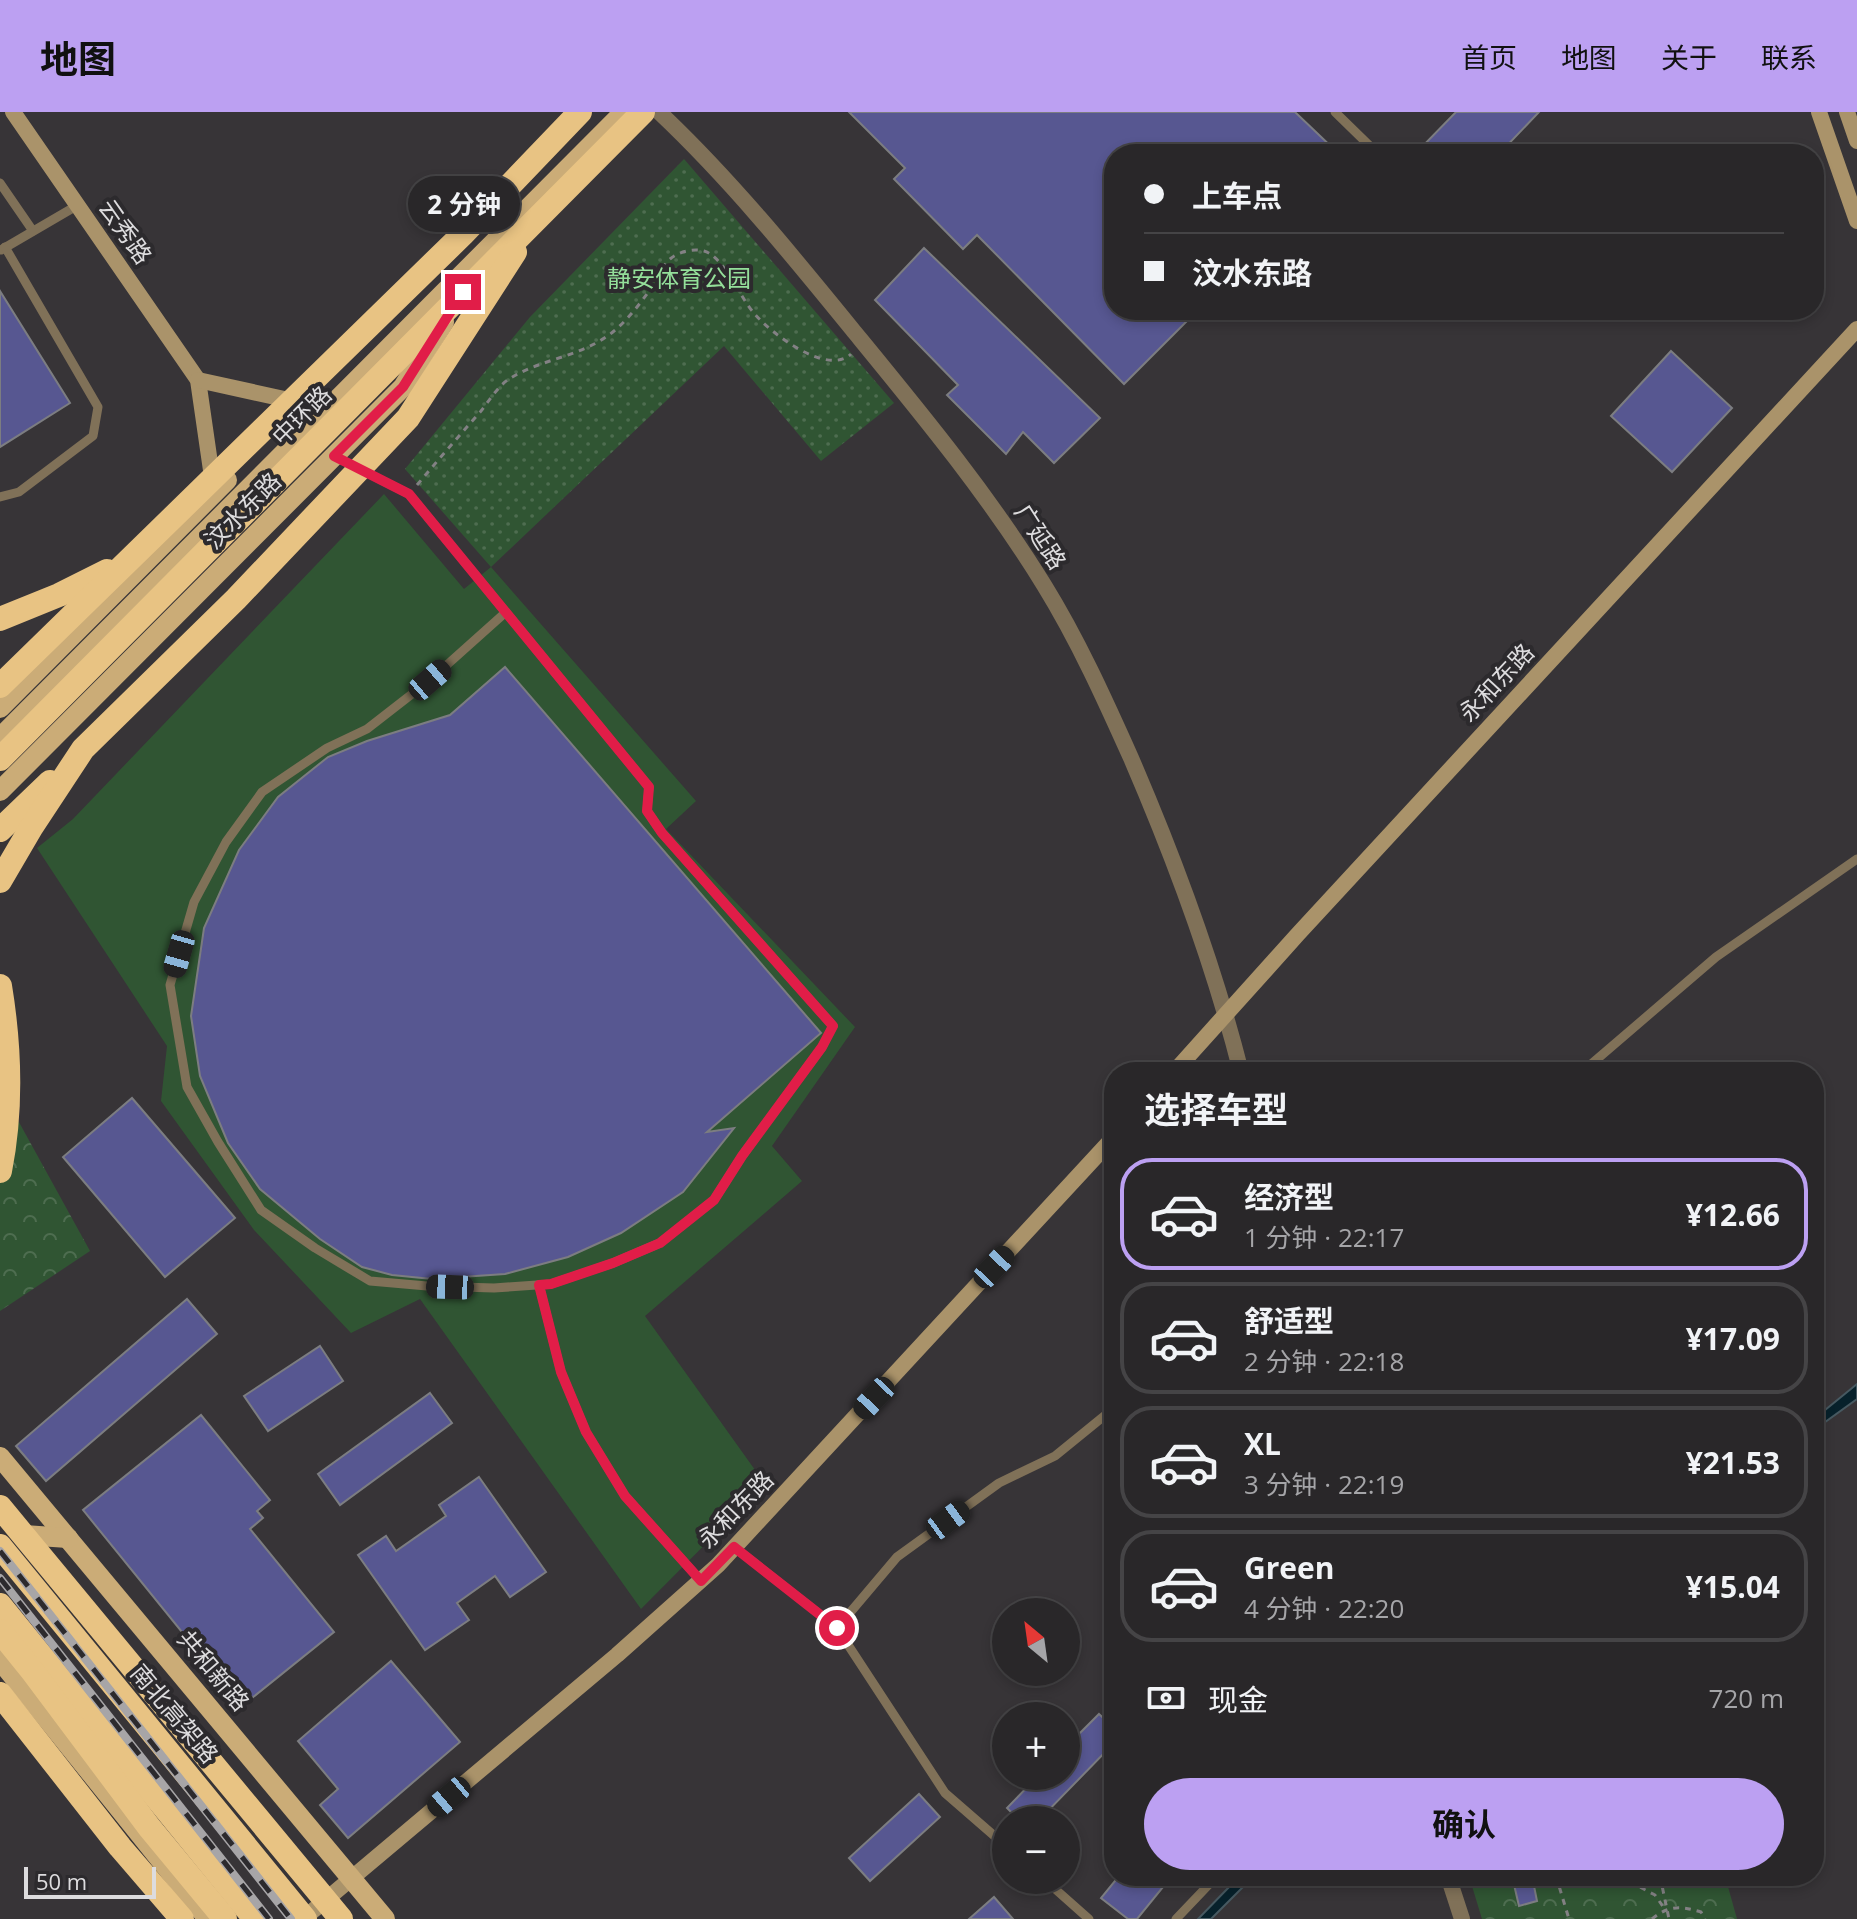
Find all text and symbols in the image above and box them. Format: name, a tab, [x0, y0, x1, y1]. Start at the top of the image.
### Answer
text: 地图	[40, 32, 116, 84]
text: 首页	[1461, 38, 1517, 76]
text: 地图	[1561, 38, 1617, 76]
text: 关于	[1661, 38, 1717, 76]
text: 联系	[1761, 38, 1817, 76]
text: 上车点	[1192, 175, 1282, 216]
callout: 2 分钟	[407, 176, 519, 232]
text: 2 分钟	[427, 186, 501, 222]
street label: 云秀路	[92, 192, 160, 270]
text: 汶水东路	[1192, 252, 1312, 293]
park label: 静安体育公园	[607, 261, 751, 294]
route end	[445, 274, 481, 310]
street label: 中环路	[264, 378, 338, 452]
street label: 汶水东路	[196, 464, 288, 556]
street label: 广延路	[1008, 497, 1075, 575]
street label: 永和东路	[1451, 636, 1541, 728]
car	[404, 655, 456, 705]
car	[161, 928, 197, 980]
text: 选择车型	[1144, 1085, 1288, 1134]
text: 经济型	[1244, 1176, 1334, 1217]
icon: car	[1148, 1178, 1220, 1250]
text: ¥12.66	[1686, 1194, 1780, 1235]
text: 1 分钟 · 22:17	[1244, 1219, 1404, 1255]
car	[969, 1241, 1019, 1293]
car	[426, 1274, 474, 1300]
text: 舒适型	[1244, 1300, 1334, 1341]
icon: car	[1148, 1302, 1220, 1374]
text: ¥17.09	[1686, 1318, 1780, 1359]
text: 2 分钟 · 22:18	[1244, 1343, 1404, 1379]
car	[849, 1372, 899, 1424]
text: XL	[1244, 1423, 1281, 1464]
icon: car	[1148, 1426, 1220, 1498]
text: ¥21.53	[1686, 1442, 1780, 1483]
street label: 永和东路	[690, 1463, 780, 1555]
text: 3 分钟 · 22:19	[1244, 1466, 1404, 1502]
car	[922, 1496, 974, 1544]
text: Green	[1244, 1547, 1335, 1588]
icon: car	[1148, 1550, 1220, 1622]
text: ¥15.04	[1686, 1566, 1780, 1607]
text: 4 分钟 · 22:20	[1244, 1590, 1404, 1626]
north arrow	[992, 1598, 1080, 1686]
map controls	[992, 1598, 1080, 1894]
route start	[819, 1610, 855, 1646]
street label: 共和新路	[171, 1623, 258, 1717]
street label: 南北高架路	[124, 1656, 226, 1770]
icon: cash	[1144, 1676, 1188, 1720]
text: 现金	[1208, 1679, 1268, 1720]
text: 720 m	[1709, 1680, 1784, 1716]
button: +	[992, 1702, 1080, 1790]
car	[423, 1772, 475, 1822]
button: 确认	[1144, 1778, 1784, 1870]
button: −	[992, 1806, 1080, 1894]
scale bar	[24, 1863, 156, 1899]
text: 50 m	[36, 1866, 87, 1896]

